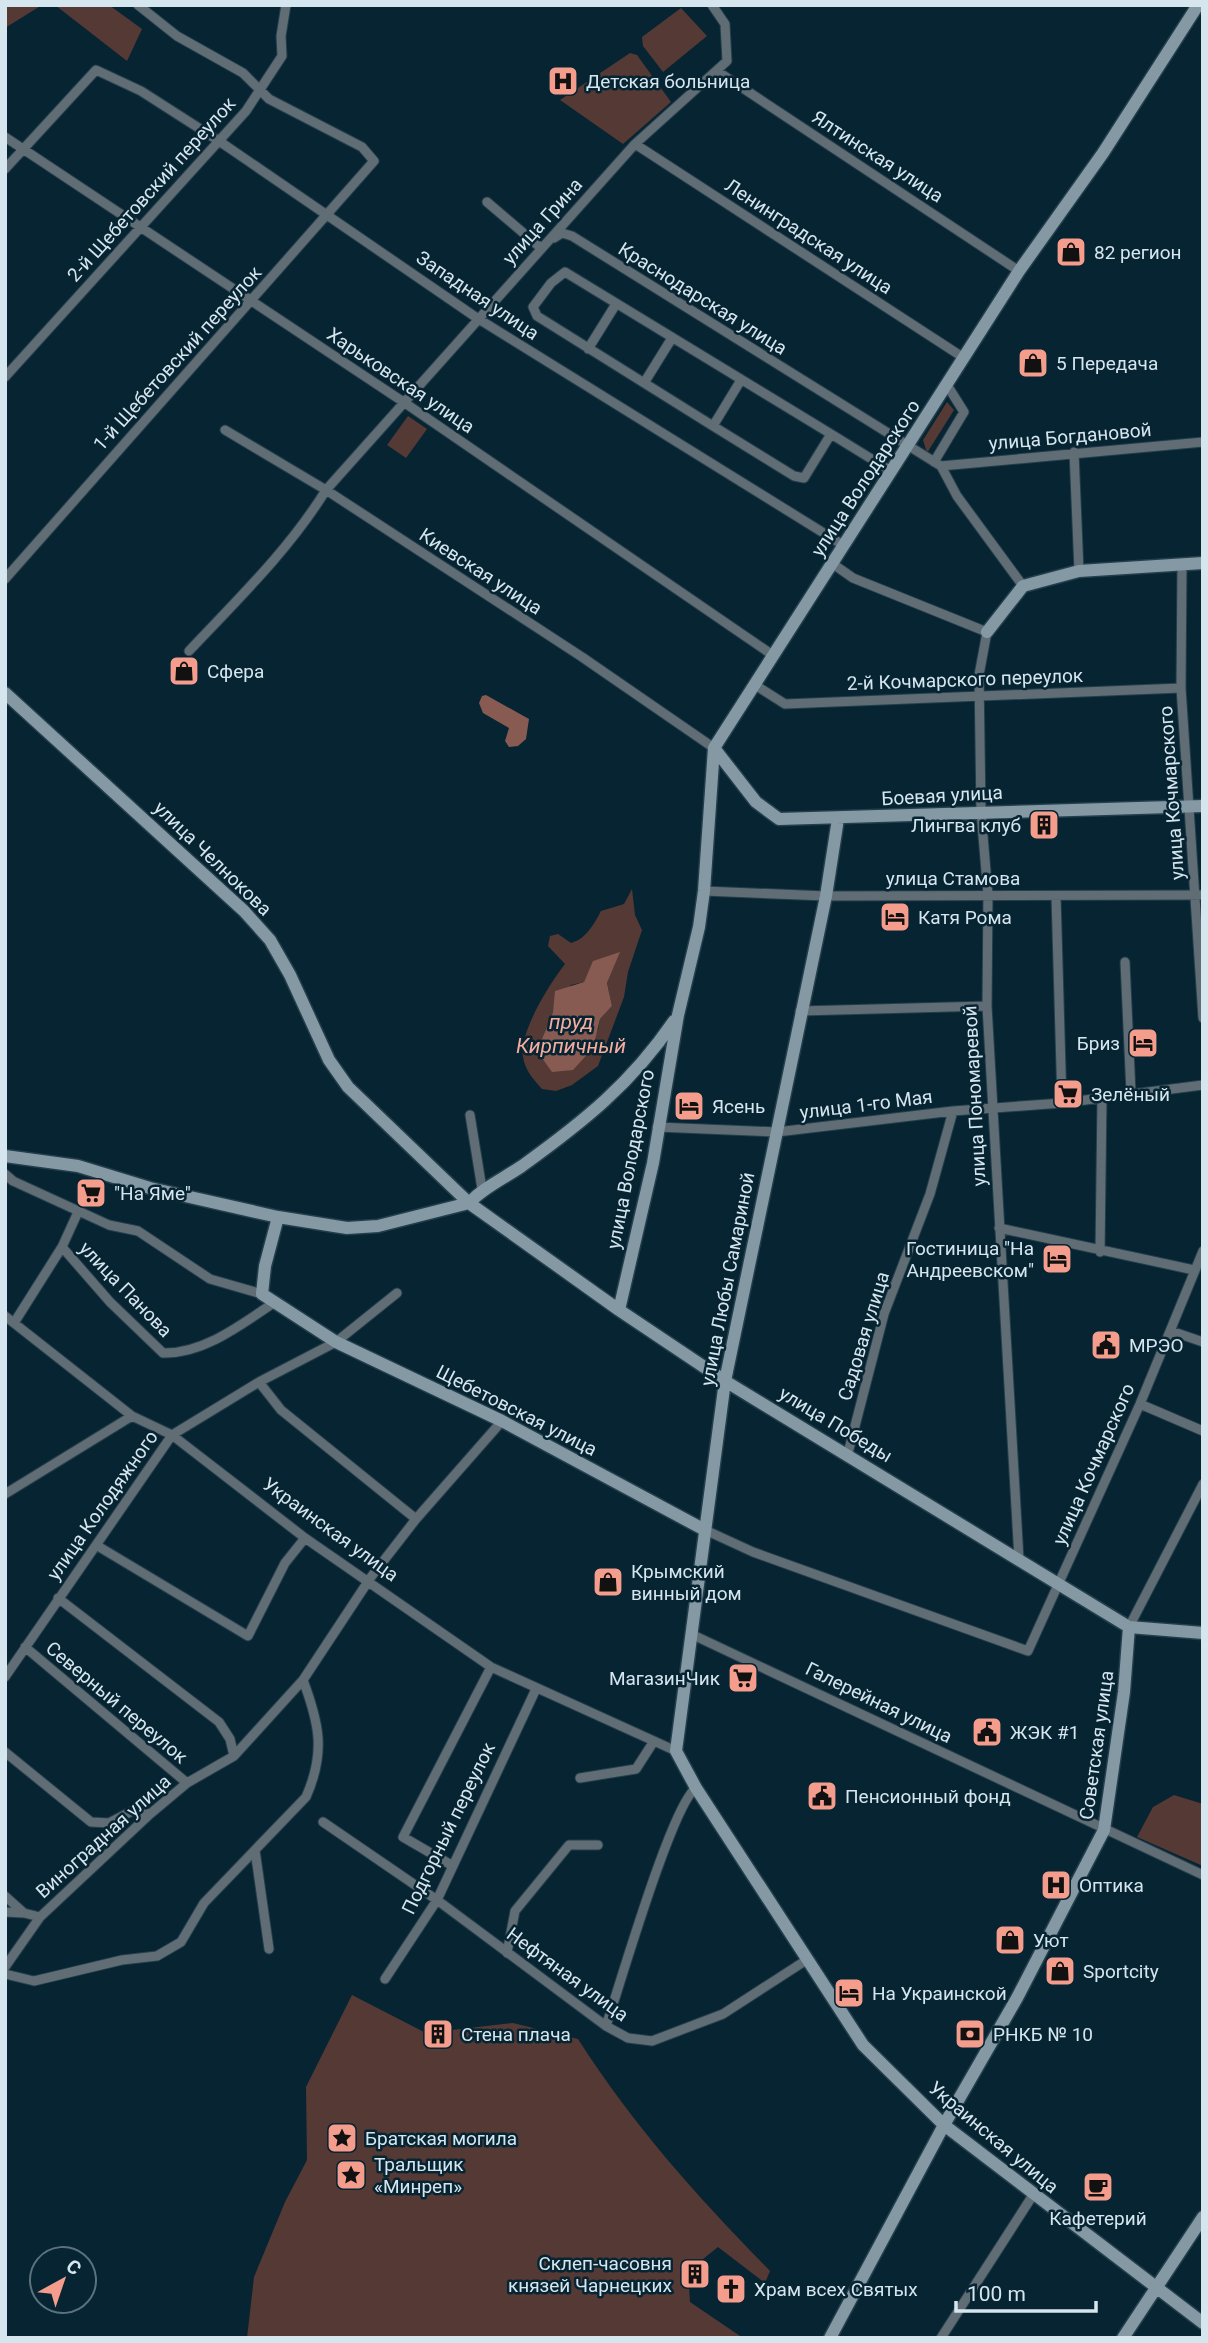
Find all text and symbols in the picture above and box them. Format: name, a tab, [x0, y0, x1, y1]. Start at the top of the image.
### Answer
hospital icon: Детская больница	[546, 64, 580, 98]
place label: Детская больница	[586, 70, 750, 93]
street label: 2-й Щебетовский переулок	[62, 92, 241, 286]
street label: Ялтинская улица	[808, 105, 948, 207]
street label: улица Грина	[498, 173, 587, 269]
street label: Ленинградская улица	[721, 174, 897, 299]
shop icon: 82 регион	[1054, 235, 1088, 269]
street label: Краснодарская улица	[614, 237, 791, 360]
place label: 82 регион	[1094, 241, 1182, 264]
street label: Западная улица	[412, 246, 543, 345]
street label: 1-й Щебетовский переулок	[88, 261, 267, 455]
street label: Харьковская улица	[323, 323, 479, 438]
shop icon: 5 Передача	[1016, 346, 1050, 380]
place label: 5 Передача	[1056, 352, 1158, 375]
street label: улица Володарского	[806, 395, 925, 561]
street label: улица Богдановой	[988, 418, 1152, 455]
street label: Киевская улица	[415, 523, 546, 620]
shop icon: Сфера	[167, 654, 201, 688]
place label: Сфера	[207, 660, 264, 683]
street label: 2-й Кочмарского переулок	[846, 664, 1084, 695]
street label: улица Кочмарского	[1154, 705, 1189, 881]
street label: Боевая улица	[881, 781, 1003, 810]
street label: улица Челнокова	[149, 796, 276, 920]
building icon: Лингва клуб	[1027, 808, 1061, 842]
place label: Лингва клуб	[911, 814, 1021, 837]
street label: улица Стамова	[886, 867, 1020, 890]
hotel icon: Катя Рома	[878, 900, 912, 934]
place label: Катя Рома	[918, 906, 1012, 929]
street label: улица Пономаревой	[958, 1005, 991, 1187]
water label: пруд Кирпичный	[516, 1010, 626, 1058]
hotel icon: Бриз	[1126, 1026, 1160, 1060]
place label: Бриз	[1077, 1032, 1120, 1055]
street label: улица Володарского	[602, 1067, 659, 1251]
supermarket icon: Зелёный	[1051, 1077, 1085, 1111]
place label: Зелёный	[1091, 1083, 1170, 1106]
street label: улица 1-го Мая	[798, 1085, 934, 1124]
hotel icon: Ясень	[672, 1089, 706, 1123]
place label: Ясень	[712, 1095, 765, 1118]
street label: улица Любы Самариной	[695, 1170, 760, 1388]
supermarket icon: "На Яме"	[74, 1176, 108, 1210]
place label: "На Яме"	[114, 1182, 191, 1205]
street label: улица Панова	[74, 1237, 177, 1342]
place label: Гостиница "На Андреевском"	[906, 1237, 1034, 1282]
hotel icon: Гостиница "На Андреевском"	[1040, 1242, 1074, 1276]
street label: Садовая улица	[833, 1269, 894, 1403]
public building icon: МРЭО	[1089, 1328, 1123, 1362]
place label: МРЭО	[1129, 1334, 1183, 1357]
street label: Щебетовская улица	[433, 1360, 601, 1461]
street label: улица Кочмарского	[1047, 1380, 1139, 1549]
street label: улица Победы	[775, 1382, 897, 1467]
street label: улица Колодяжного	[42, 1426, 163, 1585]
street label: Украинская улица	[258, 1472, 403, 1586]
place label: Крымский винный дом	[631, 1560, 742, 1605]
shop icon: Крымский винный дом	[591, 1565, 625, 1599]
street label: Северный переулок	[41, 1636, 193, 1769]
street label: Галерейная улица	[802, 1657, 956, 1748]
supermarket icon: МагазинЧик	[726, 1661, 760, 1695]
place label: МагазинЧик	[609, 1667, 721, 1690]
street label: Советская улица	[1075, 1669, 1118, 1821]
public building icon: ЖЭК #1	[970, 1715, 1004, 1749]
place label: ЖЭК #1	[1010, 1721, 1079, 1744]
street label: Подгорный переулок	[397, 1738, 500, 1918]
street label: Виноградная улица	[31, 1770, 176, 1903]
public building icon: Пенсионный фонд	[805, 1779, 839, 1813]
place label: Пенсионный фонд	[845, 1785, 1011, 1808]
hospital icon: Оптика	[1039, 1868, 1073, 1902]
place label: Оптика	[1079, 1874, 1144, 1897]
street label: Нефтяная улица	[502, 1923, 633, 2026]
shop icon: Уют	[993, 1923, 1027, 1957]
place label: Уют	[1033, 1929, 1069, 1952]
shop icon: Sportcity	[1043, 1954, 1077, 1988]
place label: Sportcity	[1083, 1960, 1159, 1983]
hotel icon: На Украинской	[832, 1976, 866, 2010]
place label: На Украинской	[872, 1982, 1007, 2005]
building icon: Стена плача	[421, 2017, 455, 2051]
bank icon: РНКБ № 10	[953, 2017, 987, 2051]
place label: Стена плача	[461, 2023, 571, 2046]
place label: РНКБ № 10	[993, 2023, 1093, 2046]
street label: Украинская улица	[924, 2076, 1063, 2198]
place icon: Братская могила	[325, 2121, 359, 2155]
place label: Братская могила	[365, 2127, 517, 2150]
place label: Тральщик «Минреп»	[374, 2153, 464, 2198]
place icon: Тральщик «Минреп»	[334, 2158, 368, 2192]
cafe icon: Кафетерий	[1081, 2170, 1115, 2204]
place label: Кафетерий	[1049, 2207, 1147, 2230]
north arrow	[28, 2245, 98, 2315]
place label: Склеп-часовня князей Чарнецких	[508, 2252, 673, 2297]
text: С	[61, 2255, 86, 2280]
building icon: Склеп-часовня князей Чарнецких	[678, 2257, 712, 2291]
scale bar	[956, 2270, 1096, 2314]
church icon: Храм всех Святых	[714, 2272, 748, 2306]
place label: Храм всех Святых	[754, 2278, 918, 2301]
text: 100 m	[967, 2282, 1026, 2306]

